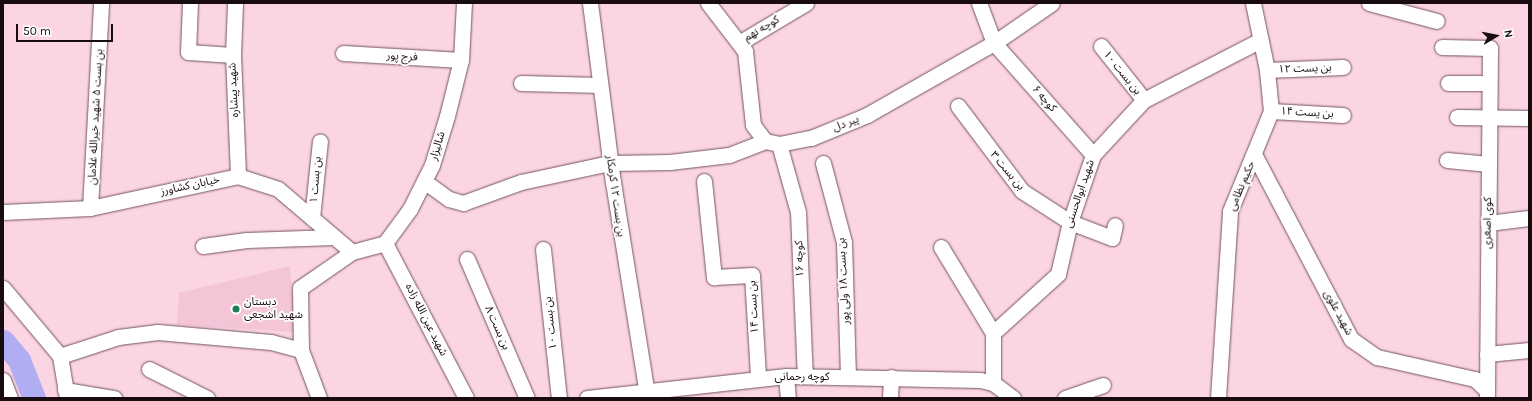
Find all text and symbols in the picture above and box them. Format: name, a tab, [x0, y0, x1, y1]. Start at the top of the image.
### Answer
street label: کوچه نهم	[742, 13, 782, 45]
scale bar	[18, 16, 115, 42]
north arrow	[1476, 16, 1516, 56]
text: 50 m	[23, 24, 51, 38]
text: N	[1501, 29, 1515, 39]
street label: بن بست ۱۰	[1100, 48, 1144, 98]
street label: بن بست ۵ شهید خیرالله غلامان	[86, 49, 106, 185]
street label: فرج پور	[386, 50, 418, 64]
street label: بن یست ۱۲	[1278, 61, 1332, 77]
street label: شهید پیشاره	[226, 62, 242, 118]
street label: کوچه ۶	[1029, 83, 1059, 115]
street label: بن یست ۱۴	[1280, 105, 1334, 121]
street label: پیر دل	[831, 113, 861, 135]
street label: شالیزار	[427, 130, 449, 162]
street label: بن بست ۳	[987, 149, 1027, 193]
street label: بن بست ۱۲ کرمکار	[603, 154, 627, 238]
street label: بن بست ۱	[307, 156, 325, 204]
street label: شهید ابوالحسنی	[1062, 158, 1098, 230]
street label: حکیم نظامی	[1226, 159, 1258, 213]
street label: خیابان کشاورز	[159, 173, 221, 199]
street label: کوی اصغری	[1481, 197, 1495, 249]
street label: بن بست ۱۸ ولی پور	[835, 237, 853, 325]
street label: کوچه ۱۶	[793, 240, 807, 278]
street label: بن بست ۱۴	[746, 280, 762, 334]
street label: شهید عین الله زاده	[402, 281, 450, 359]
street label: شهید علوی	[1321, 288, 1355, 338]
place label: دبستان شهید اشجعی	[244, 296, 303, 322]
street label: بن بست ۱۰	[542, 296, 560, 350]
marker: دبستان شهید اشجعی	[231, 304, 241, 314]
street label: بن بست ۸	[481, 304, 513, 352]
street label: کوچه رحمانی	[775, 370, 829, 384]

